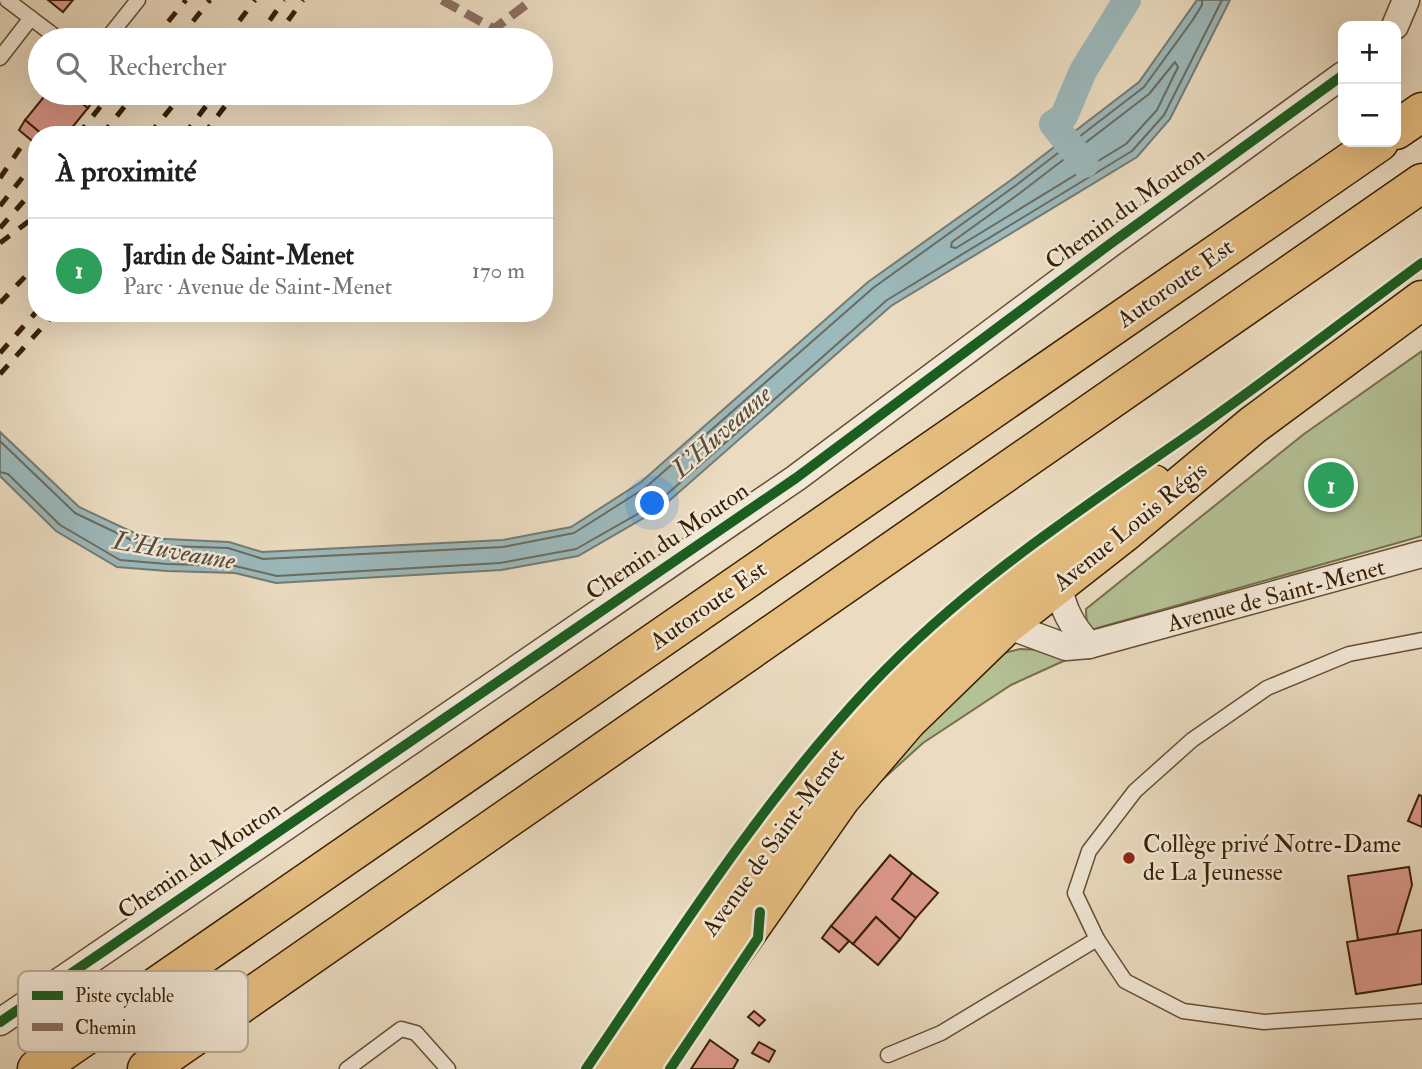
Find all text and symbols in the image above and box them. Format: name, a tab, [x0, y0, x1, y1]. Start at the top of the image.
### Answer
map controls	[1338, 21, 1401, 147]
button: +	[1338, 21, 1401, 84]
search box	[28, 28, 553, 105]
icon: search	[52, 48, 90, 86]
text: Rechercher	[108, 51, 227, 83]
button: −	[1338, 84, 1401, 147]
street label: Chemin du Mouton	[1039, 140, 1211, 277]
text: À proximité	[56, 153, 196, 190]
street label: Autoroute Est	[1110, 232, 1240, 336]
text: Jardin de Saint-Menet	[123, 240, 354, 272]
text: 1	[75, 256, 83, 285]
text: 170 m	[472, 256, 525, 285]
text: Parc · Avenue de Saint-Menet	[123, 272, 392, 301]
water label: L'Huveaune	[664, 378, 779, 486]
street label: Avenue Louis Régis	[1046, 455, 1214, 599]
pin: 1	[1308, 459, 1354, 511]
street label: Chemin du Mouton	[580, 475, 755, 607]
your location	[635, 486, 669, 520]
water label: L'Huveaune	[109, 524, 238, 578]
street label: Avenue de Saint-Menet	[1163, 551, 1389, 640]
street label: Autoroute Est	[643, 554, 773, 658]
street label: Avenue de Saint-Menet	[694, 742, 852, 943]
street label: Chemin du Mouton	[112, 794, 287, 926]
place label: Collège privé Notre-Dame de La Jeunesse	[1143, 829, 1401, 888]
marker: Collège privé Notre-Dame de La Jeunesse	[1121, 850, 1137, 866]
legend	[18, 971, 248, 1052]
text: Piste cyclable	[75, 984, 174, 1008]
text: Chemin	[75, 1016, 137, 1040]

